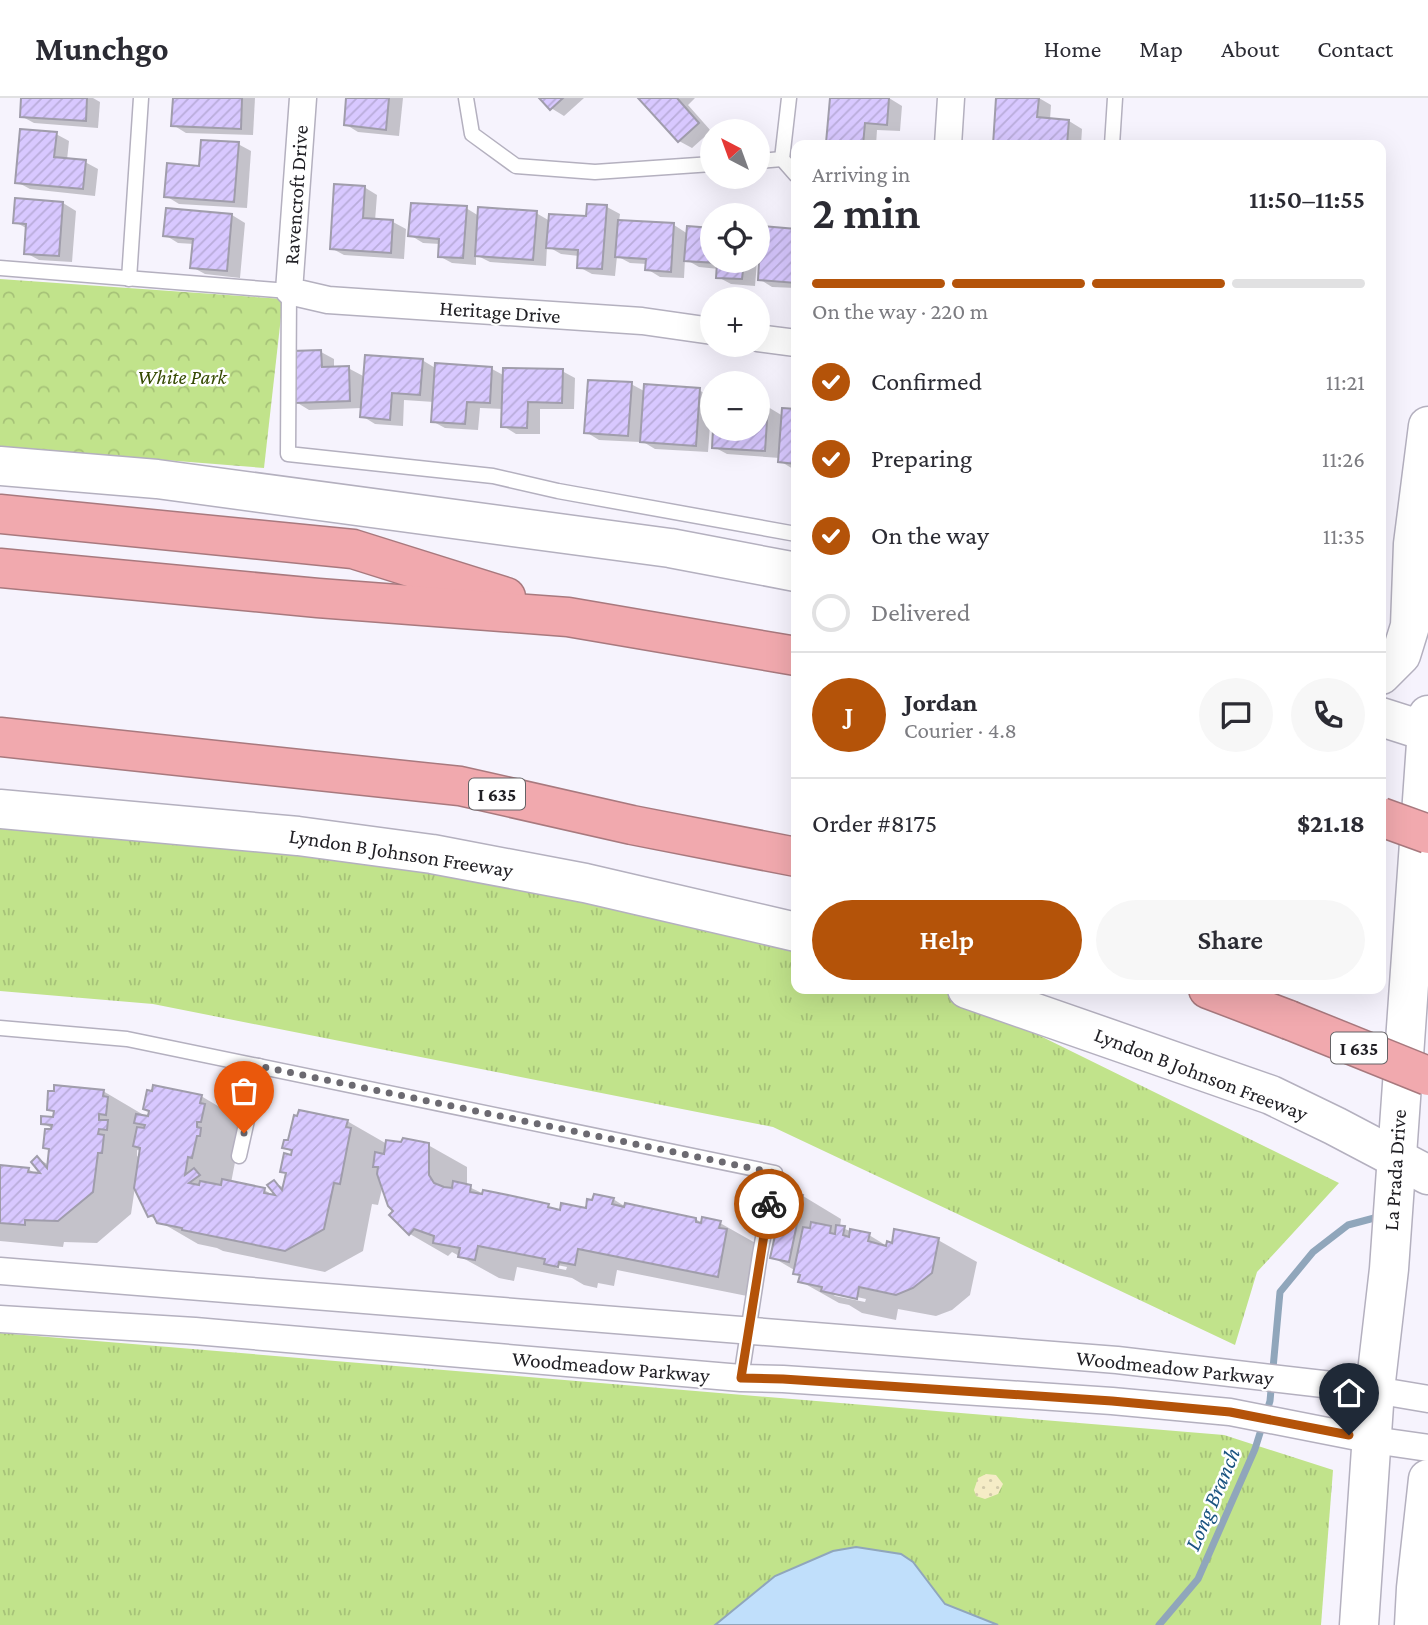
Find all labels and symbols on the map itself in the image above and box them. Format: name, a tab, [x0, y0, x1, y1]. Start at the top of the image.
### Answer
north arrow	[700, 119, 770, 189]
street label: Ravencroft Drive	[279, 124, 313, 266]
street label: Heritage Drive	[439, 296, 561, 328]
park label: White Park	[137, 365, 228, 389]
road number: I 635	[469, 778, 525, 810]
street label: Lyndon B Johnson Freeway	[287, 823, 515, 883]
street label: Lyndon B Johnson Freeway	[1091, 1022, 1311, 1126]
road number: I 635	[1331, 1032, 1387, 1064]
pin	[214, 1061, 274, 1133]
street label: La Prada Drive	[1379, 1108, 1411, 1232]
courier	[734, 1169, 804, 1239]
street label: Woodmeadow Parkway	[511, 1346, 711, 1388]
street label: Woodmeadow Parkway	[1075, 1346, 1275, 1390]
pin	[1319, 1363, 1379, 1435]
water label: Long Branch	[1179, 1444, 1245, 1554]

